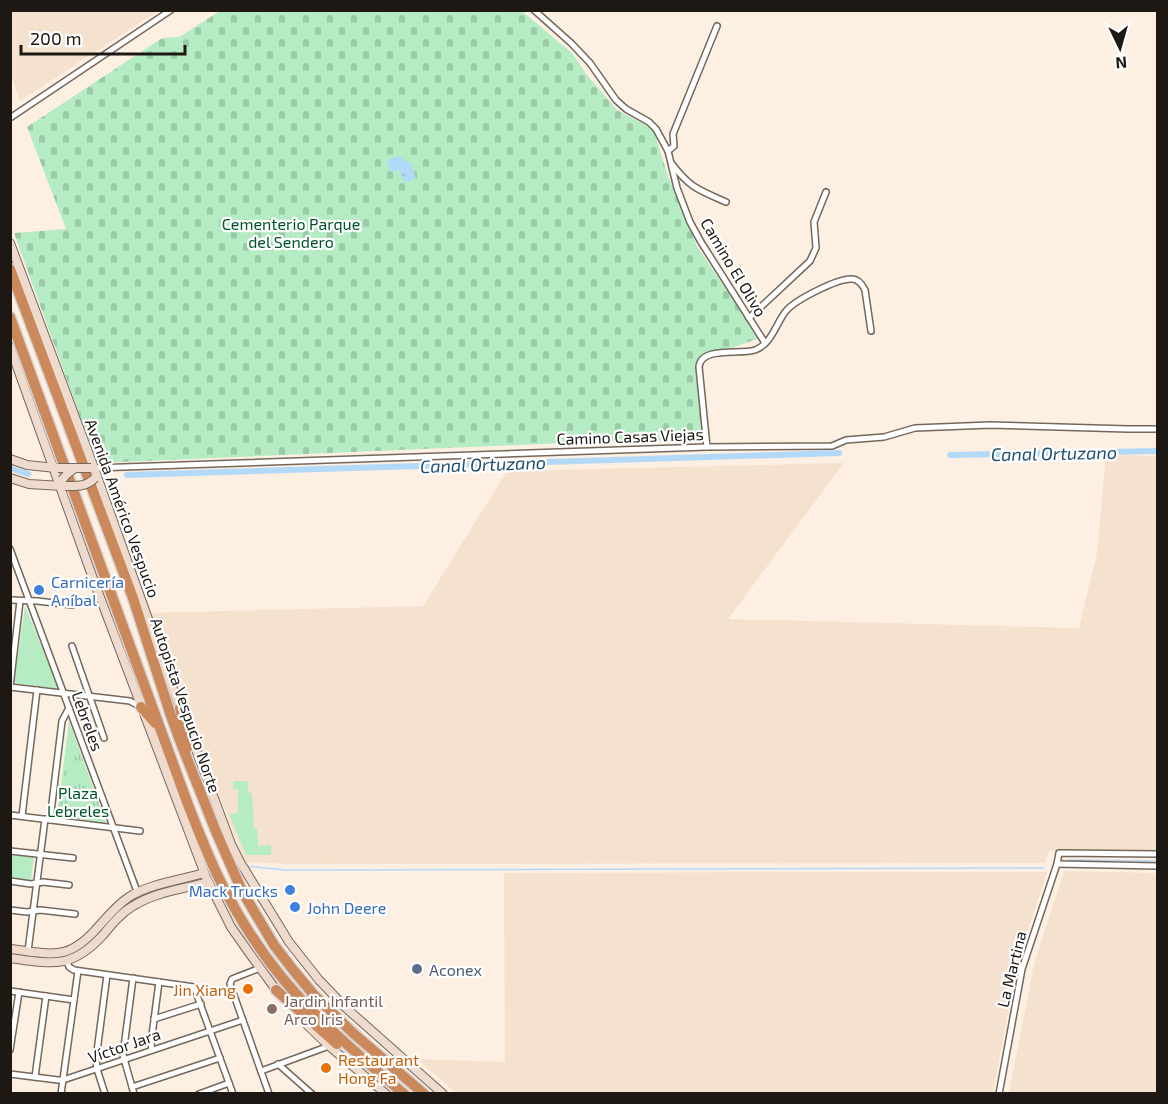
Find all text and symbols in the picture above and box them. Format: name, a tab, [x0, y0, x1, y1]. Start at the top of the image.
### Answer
scale bar	[21, 18, 184, 56]
north arrow	[1090, 18, 1150, 78]
text: 200 m	[30, 27, 82, 49]
text: N	[1115, 53, 1128, 73]
park label: Cementerio Parque del Sendero	[222, 214, 360, 251]
street label: Camino El Olivo	[697, 214, 771, 320]
street label: Avenida Américo Vespucio	[82, 416, 164, 600]
street label: Camino Casas Viejas	[556, 424, 704, 449]
water label: Canal Ortuzano	[991, 441, 1117, 465]
water label: Canal Ortuzano	[420, 451, 546, 477]
place label: Carnicería Aníbal	[51, 572, 124, 609]
marker: Carnicería Aníbal	[32, 583, 46, 597]
street label: Autopista Vespucio Norte	[147, 615, 225, 795]
street label: Lebreles	[68, 689, 108, 753]
park label: Plaza Lebreles	[47, 783, 109, 820]
place label: Mack Trucks	[189, 881, 278, 900]
marker: Mack Trucks	[283, 883, 297, 897]
place label: John Deere	[307, 898, 386, 917]
marker: John Deere	[288, 900, 302, 914]
street label: La Martina	[992, 929, 1030, 1009]
place label: Aconex	[429, 960, 483, 979]
marker: Aconex	[410, 962, 424, 976]
place label: Jin Xiang	[173, 980, 236, 999]
marker: Jin Xiang	[241, 982, 255, 996]
place label: Jardin Infantil Arco Iris	[284, 991, 383, 1028]
marker: Jardin Infantil Arco Iris	[265, 1002, 279, 1016]
street label: Víctor Jara	[85, 1024, 163, 1066]
place label: Restaurant Hong Fa	[338, 1050, 419, 1087]
marker: Restaurant Hong Fa	[319, 1061, 333, 1075]

